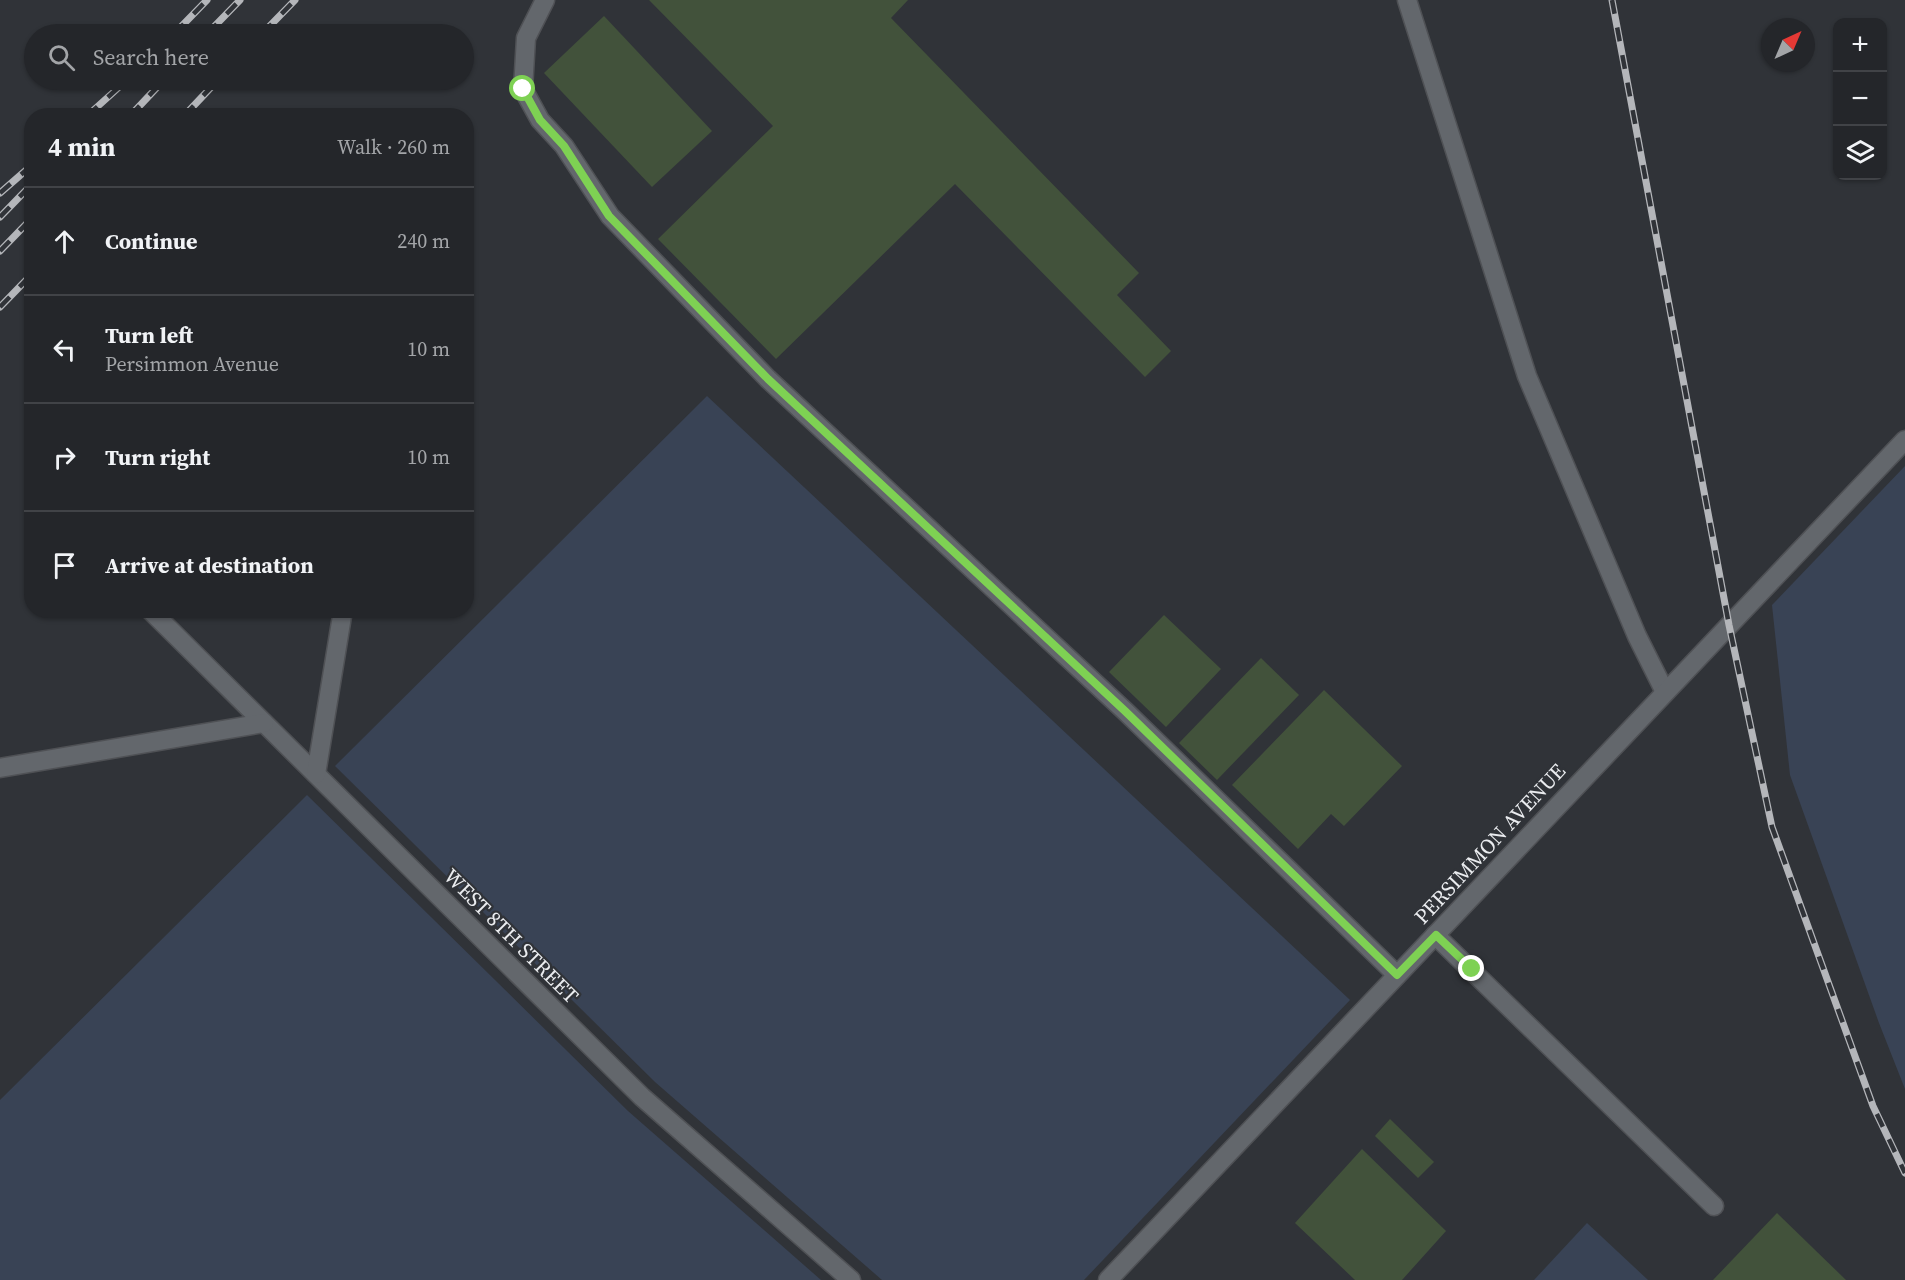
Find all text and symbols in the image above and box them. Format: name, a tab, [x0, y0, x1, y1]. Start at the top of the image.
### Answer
north arrow	[1761, 18, 1815, 72]
map controls	[1833, 18, 1887, 180]
button: +	[1833, 18, 1887, 72]
search box	[24, 24, 474, 90]
icon: search	[45, 41, 78, 74]
text: Search here	[93, 42, 209, 72]
button: −	[1833, 72, 1887, 126]
route start	[509, 75, 535, 101]
button: layers	[1833, 126, 1887, 180]
text: 4 min	[48, 129, 115, 165]
text: Walk · 260 m	[337, 133, 450, 161]
icon: ahead	[48, 225, 81, 258]
text: Continue	[105, 226, 198, 256]
text: 240 m	[397, 227, 450, 255]
text: Turn left	[105, 320, 193, 350]
icon: left	[48, 333, 81, 366]
text: 10 m	[407, 335, 450, 363]
text: Persimmon Avenue	[105, 350, 279, 378]
icon: right	[48, 441, 81, 474]
text: Turn right	[105, 442, 210, 472]
text: 10 m	[407, 443, 450, 471]
icon: arrive	[48, 549, 81, 582]
text: Arrive at destination	[105, 550, 314, 580]
street label: PERSIMMON AVENUE	[1407, 757, 1572, 930]
street label: WEST 8TH STREET	[437, 862, 586, 1010]
route end	[1458, 955, 1484, 981]

